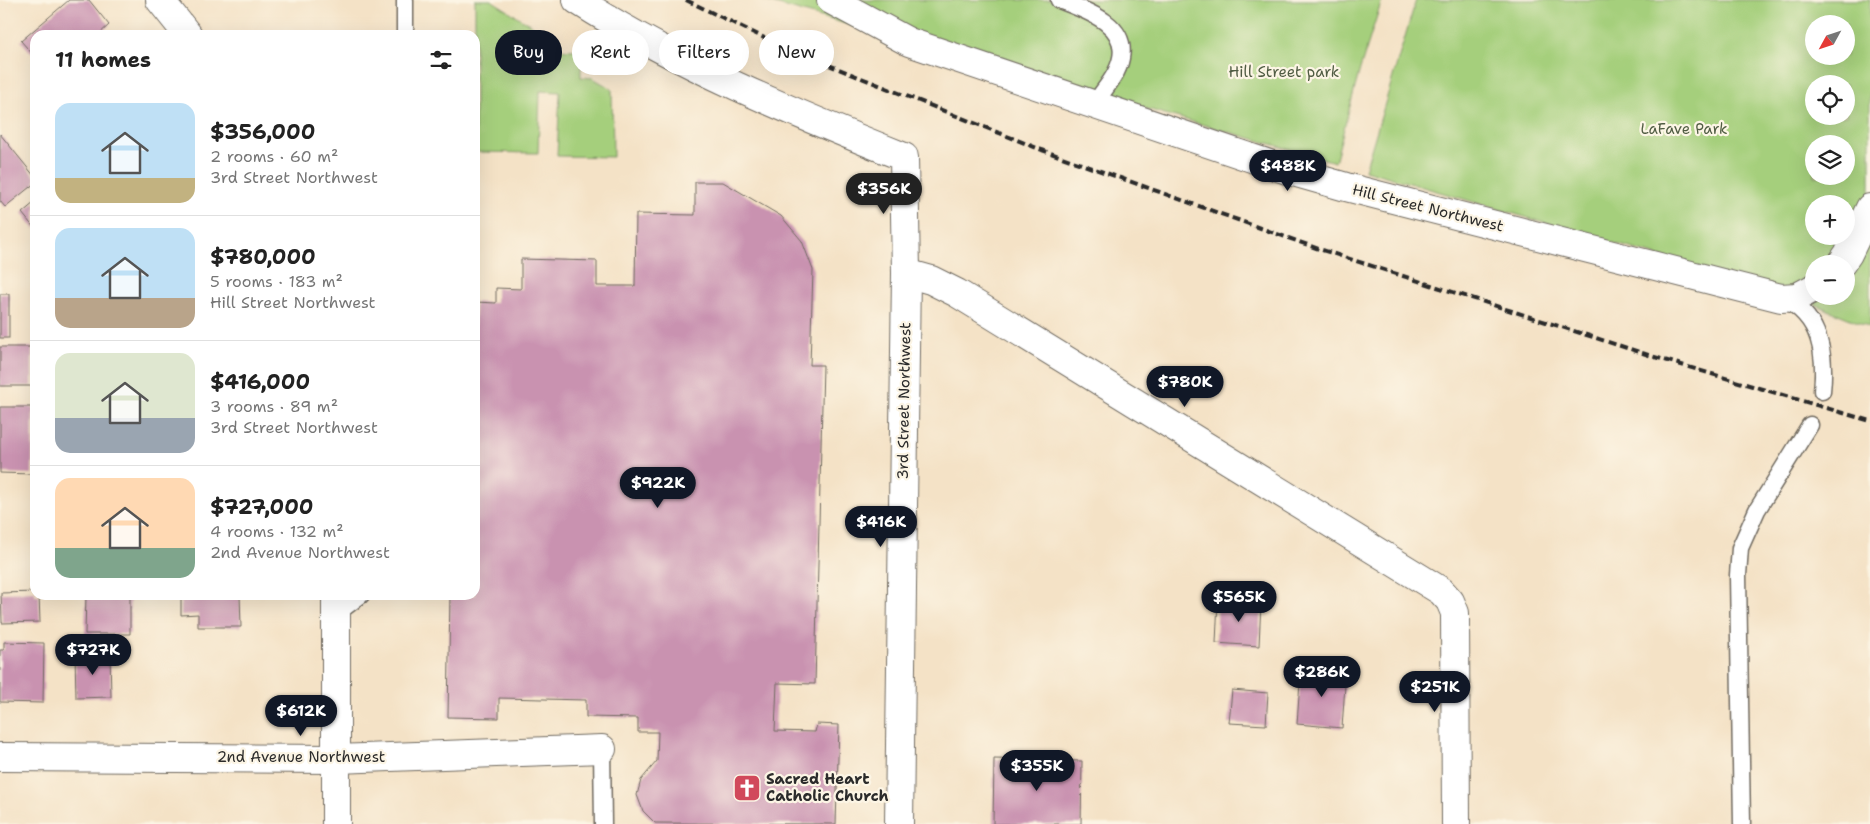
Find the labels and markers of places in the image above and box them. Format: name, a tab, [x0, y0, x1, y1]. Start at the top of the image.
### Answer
pin: $488K	[1253, 150, 1323, 192]
pin: $356K	[849, 172, 919, 215]
pin: $780K	[1150, 366, 1220, 408]
pin: $922K	[623, 466, 693, 509]
pin: $416K	[846, 506, 916, 548]
pin: $565K	[1204, 580, 1274, 623]
pin: $727K	[58, 634, 128, 676]
pin: $286K	[1287, 656, 1357, 698]
pin: $251K	[1400, 670, 1470, 713]
pin: $612K	[266, 694, 336, 737]
pin: $355K	[1002, 750, 1072, 792]
place label: Sacred Heart Catholic Church	[766, 769, 889, 806]
church icon: Sacred Heart Catholic Church	[732, 773, 762, 803]

